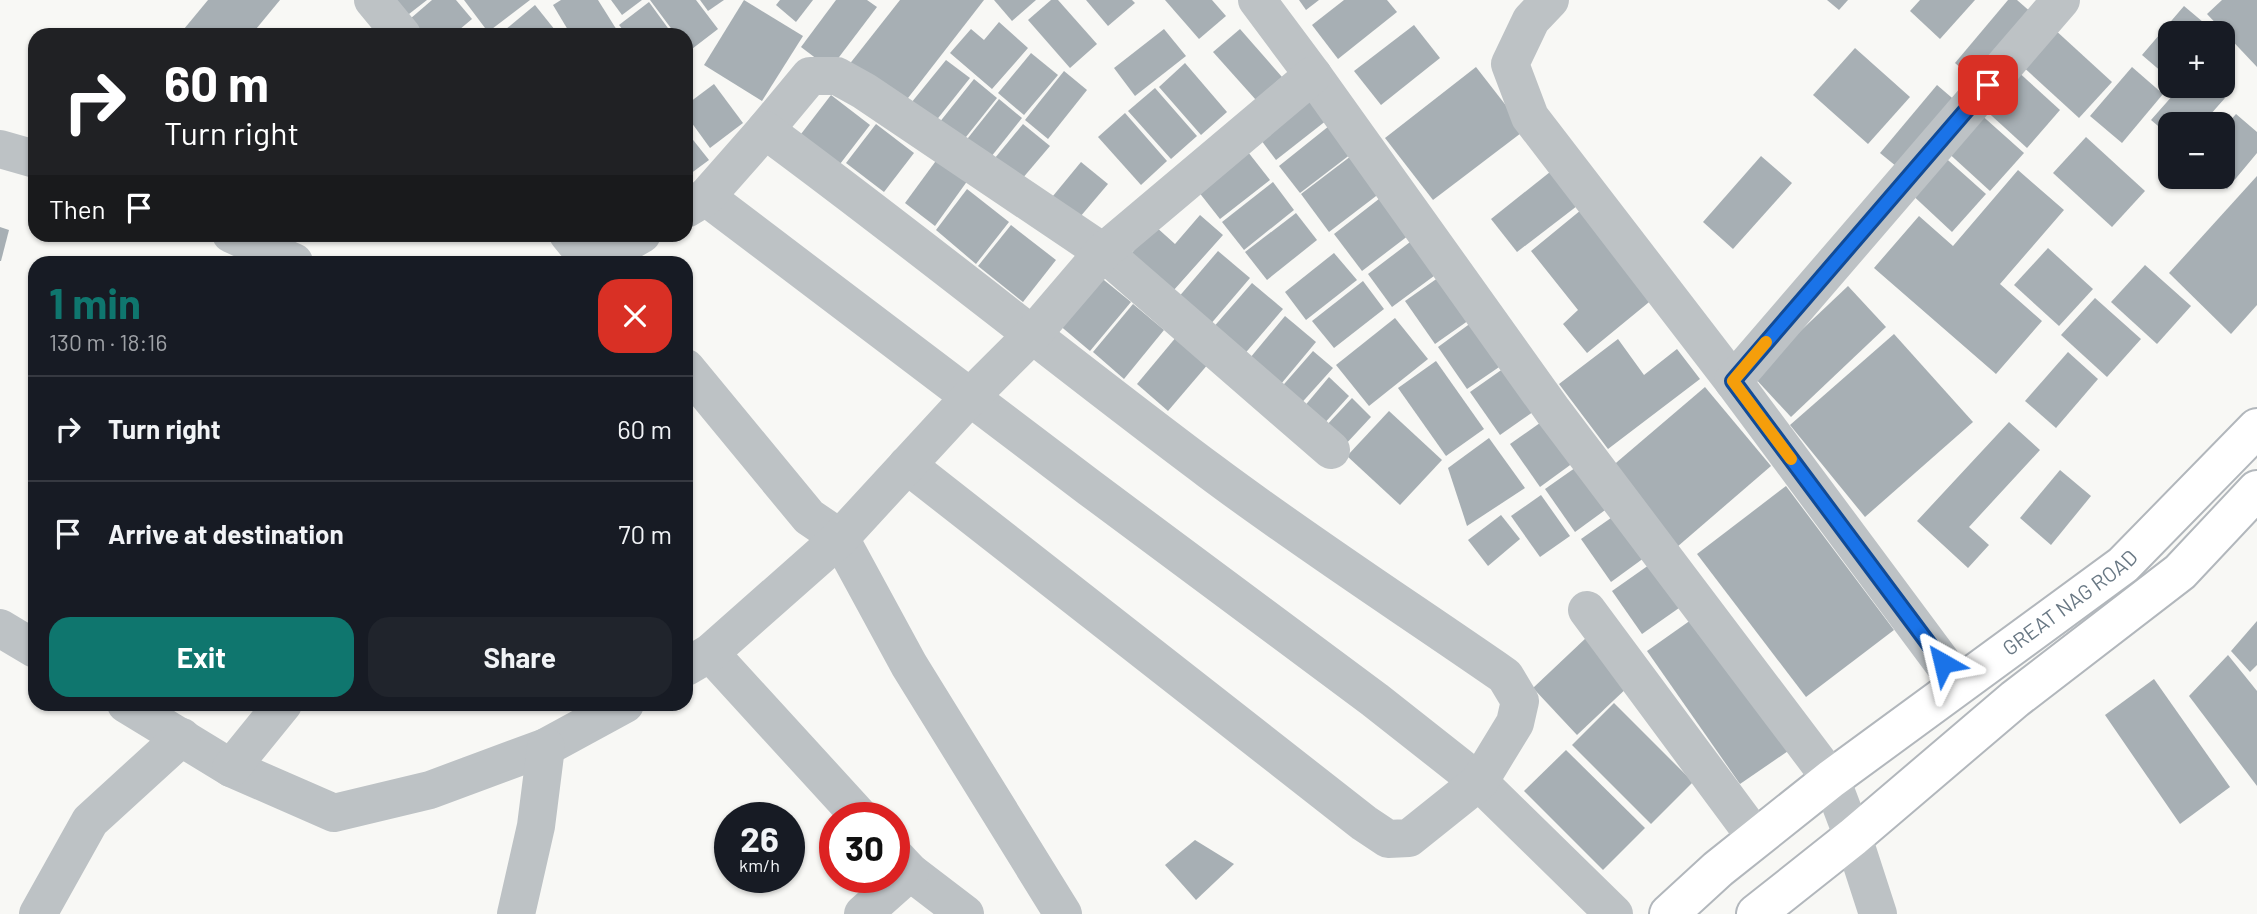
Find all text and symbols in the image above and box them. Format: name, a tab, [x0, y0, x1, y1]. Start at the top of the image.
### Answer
map controls	[2158, 21, 2235, 189]
button: +	[2158, 21, 2235, 98]
text: 60 m	[164, 53, 269, 112]
pin	[1958, 55, 2018, 115]
icon: right	[49, 56, 140, 147]
icon: arrive	[1969, 66, 2007, 104]
button: −	[2158, 112, 2235, 189]
text: Turn right	[164, 113, 299, 151]
icon: arrive	[120, 189, 158, 227]
text: Then	[49, 193, 106, 224]
text: 1 min	[49, 277, 141, 327]
button: close	[598, 279, 672, 353]
text: 130 m · 18:16	[49, 328, 167, 356]
icon: right	[49, 410, 87, 448]
text: Turn right	[108, 413, 221, 444]
text: 60 m	[617, 413, 672, 444]
icon: arrive	[49, 515, 87, 553]
text: Arrive at destination	[108, 518, 344, 549]
text: 70 m	[618, 518, 672, 549]
street label: GREAT NAG ROAD	[1997, 544, 2142, 660]
button: Exit	[49, 617, 354, 697]
button: Share	[368, 617, 672, 697]
position arrow	[1906, 626, 1980, 700]
speed limit sign: 30	[819, 802, 910, 893]
text: 26	[740, 817, 779, 859]
text: km/h	[739, 854, 780, 876]

